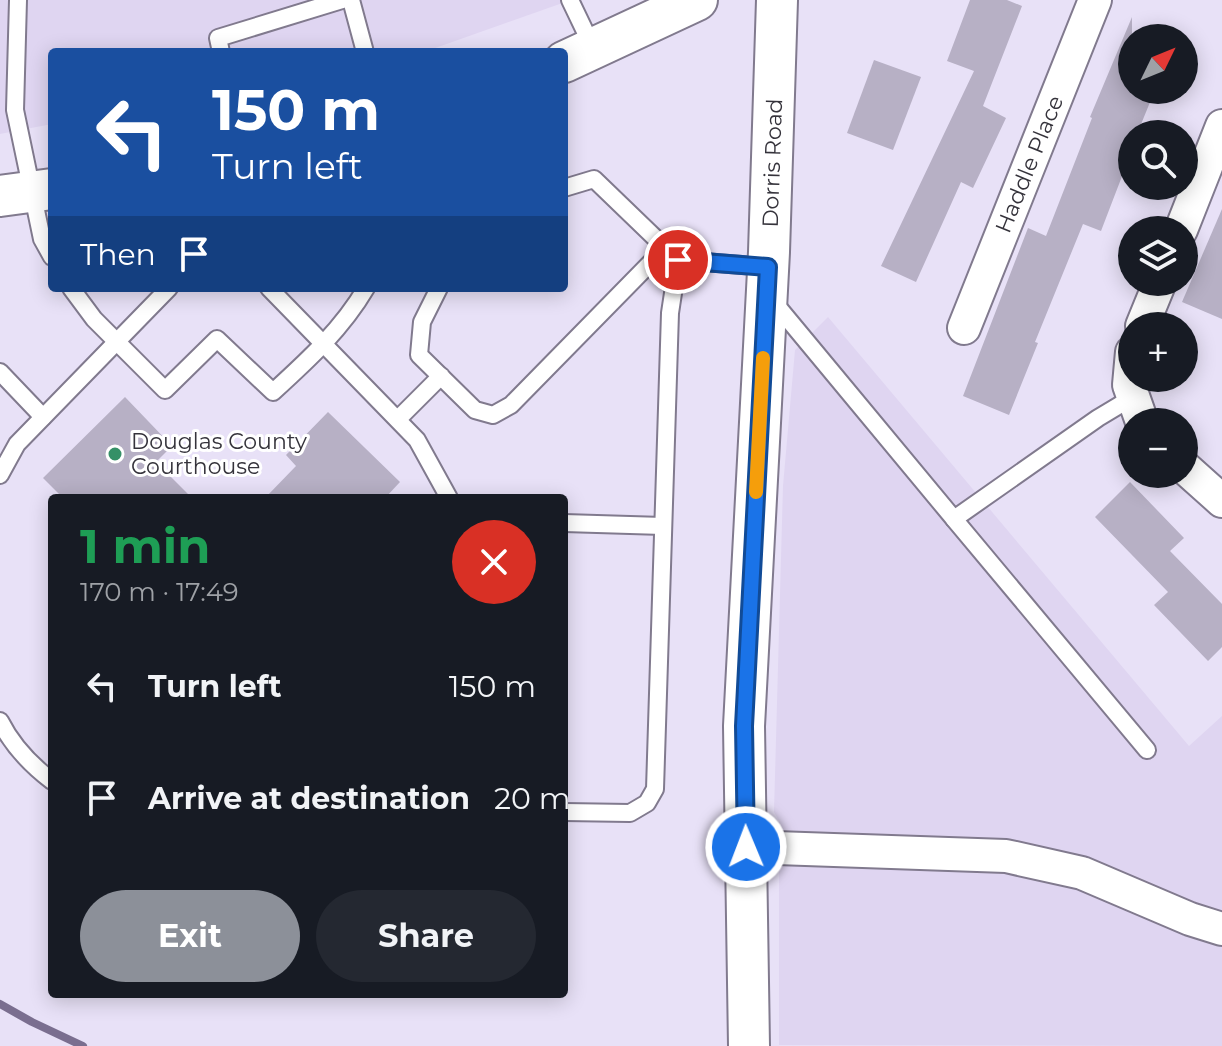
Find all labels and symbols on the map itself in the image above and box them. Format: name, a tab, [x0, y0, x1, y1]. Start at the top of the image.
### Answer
north arrow	[1118, 24, 1198, 104]
street label: Haddle Place	[990, 92, 1069, 237]
street label: Dorris Road	[757, 98, 788, 228]
pin	[644, 226, 712, 294]
place label: Douglas County Courthouse	[131, 428, 307, 480]
marker: Douglas County Courthouse	[106, 445, 124, 463]
position arrow	[704, 805, 788, 889]

